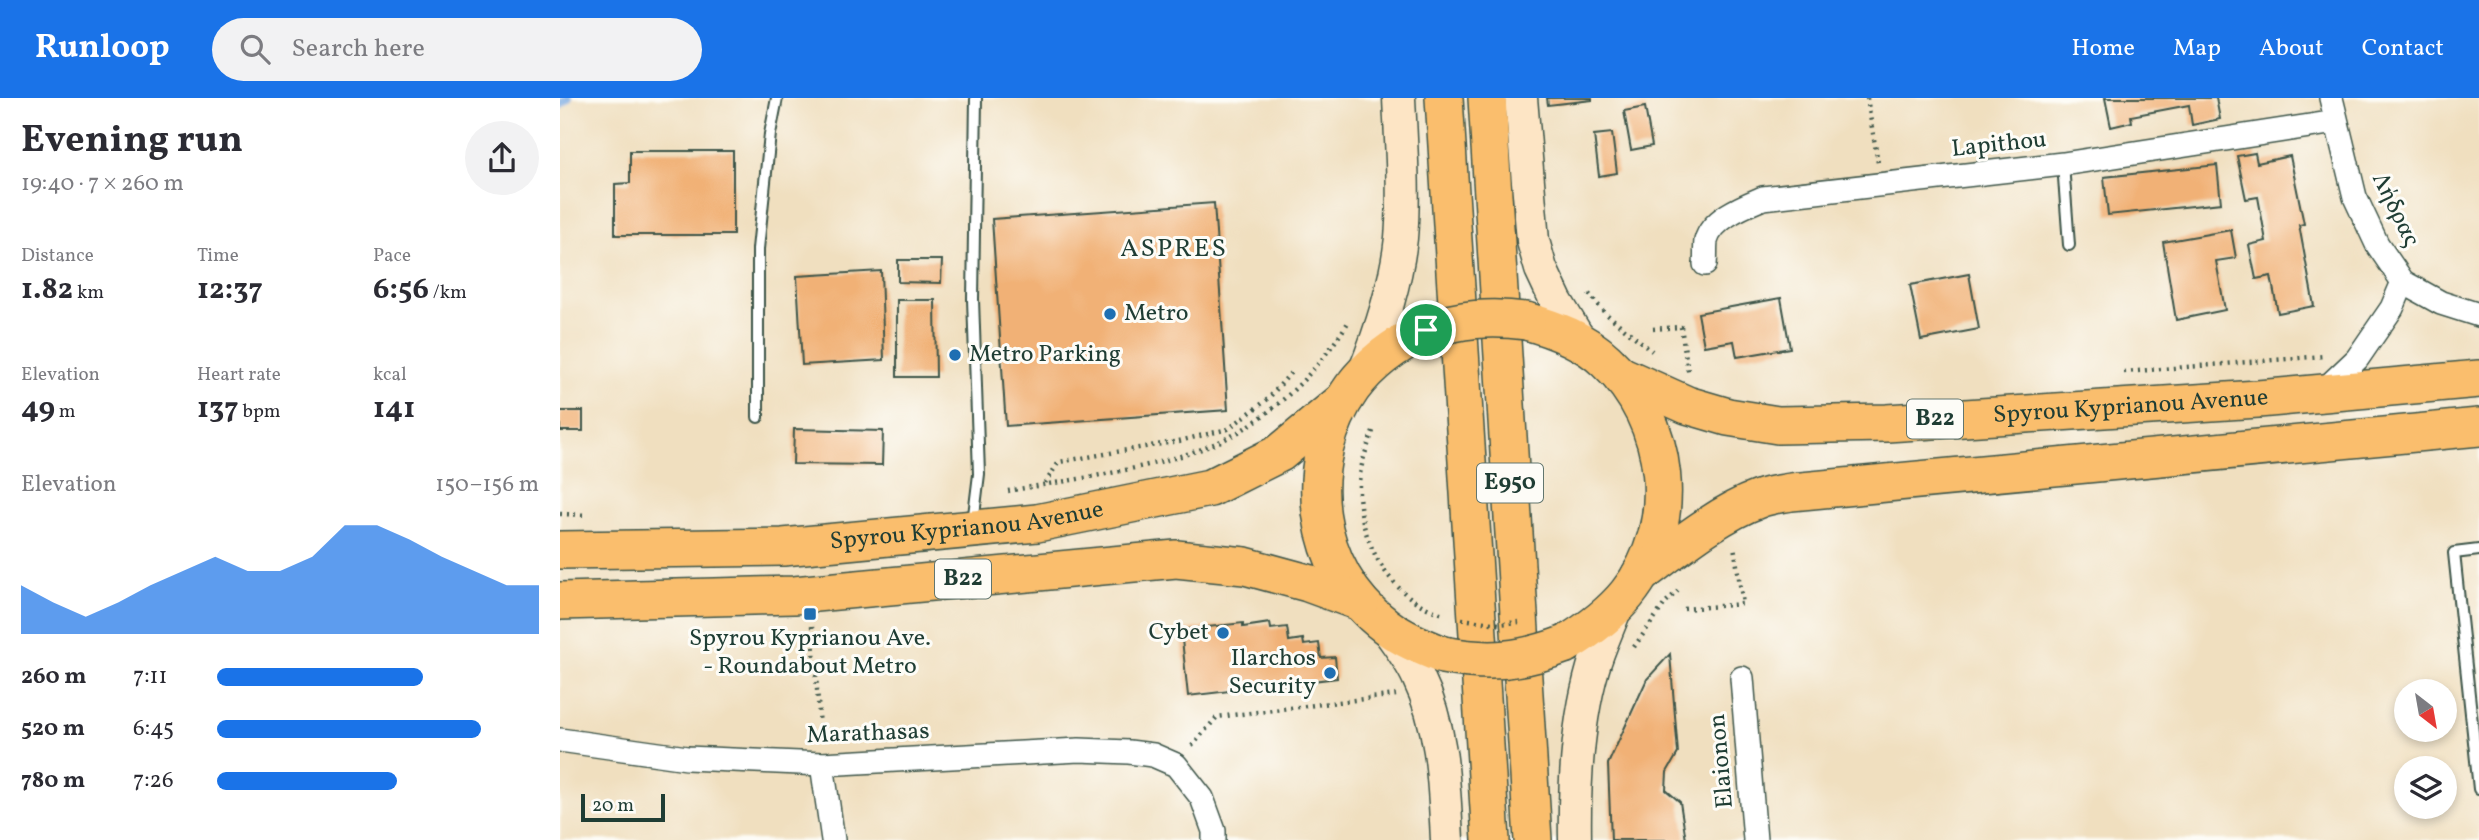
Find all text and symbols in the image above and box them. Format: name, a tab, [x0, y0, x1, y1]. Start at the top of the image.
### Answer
search box	[212, 18, 702, 81]
text: Runloop	[35, 26, 170, 72]
icon: search	[236, 30, 274, 68]
text: Search here	[292, 31, 425, 67]
text: Home	[2071, 32, 2135, 66]
text: Map	[2173, 32, 2221, 66]
text: About	[2259, 32, 2324, 66]
text: Contact	[2362, 32, 2444, 66]
text: Evening run	[21, 115, 243, 168]
button: share	[465, 121, 539, 195]
street label: Lapithou	[1950, 123, 2048, 167]
street label: Λήδρας	[2362, 167, 2428, 253]
text: 19:40 · 7 × 260 m	[21, 168, 184, 200]
district label: ASPRES	[1120, 231, 1228, 267]
text: Distance	[21, 243, 94, 269]
text: Time	[197, 243, 239, 269]
text: Pace	[373, 243, 411, 269]
text: 1.82	[21, 269, 73, 311]
text: 12:37	[197, 269, 263, 311]
text: 6:56	[373, 269, 429, 311]
text: km	[73, 280, 104, 306]
text: /km	[429, 280, 467, 306]
place label: Metro	[1124, 297, 1189, 331]
pin	[1396, 300, 1456, 360]
marker: Metro	[1102, 306, 1118, 322]
icon: arrive	[1407, 311, 1445, 349]
place label: Metro Parking	[969, 338, 1121, 372]
marker: Metro Parking	[947, 347, 963, 363]
text: Elevation	[21, 362, 100, 388]
text: Heart rate	[197, 362, 281, 388]
text: kcal	[373, 362, 407, 388]
street label: Spyrou Kyprianou Avenue	[1992, 381, 2270, 433]
text: 49	[21, 388, 55, 430]
text: 137	[197, 388, 239, 430]
text: 141	[373, 388, 415, 430]
text: m	[55, 399, 76, 425]
text: bpm	[239, 399, 281, 425]
road number: B22	[1907, 400, 1963, 438]
road number: E950	[1477, 464, 1543, 502]
text: Elevation	[21, 469, 117, 501]
text: 150–156 m	[435, 469, 539, 501]
street label: Spyrou Kyprianou Avenue	[828, 493, 1107, 559]
road number: B22	[935, 559, 991, 598]
marker: Spyrou Kyprianou Ave. - Roundabout Metro	[802, 606, 818, 622]
place label: Cybet	[1148, 616, 1209, 650]
place label: Spyrou Kyprianou Ave. - Roundabout Metro	[689, 622, 931, 684]
marker: Cybet	[1215, 625, 1231, 641]
place label: Ilarchos Security	[1228, 642, 1316, 704]
text: 260 m	[21, 661, 87, 693]
text: 7:11	[133, 661, 167, 693]
marker: Ilarchos Security	[1322, 665, 1338, 681]
north arrow	[2394, 679, 2457, 742]
map controls	[2394, 679, 2457, 819]
street label: Elaionon	[1701, 712, 1743, 810]
text: 520 m	[21, 713, 85, 745]
text: 6:45	[133, 713, 174, 745]
street label: Marathasas	[806, 715, 930, 753]
button: layers	[2394, 756, 2457, 819]
text: 780 m	[21, 765, 85, 797]
text: 7:26	[133, 765, 174, 797]
scale bar	[581, 791, 665, 823]
text: 20 m	[592, 793, 634, 819]

